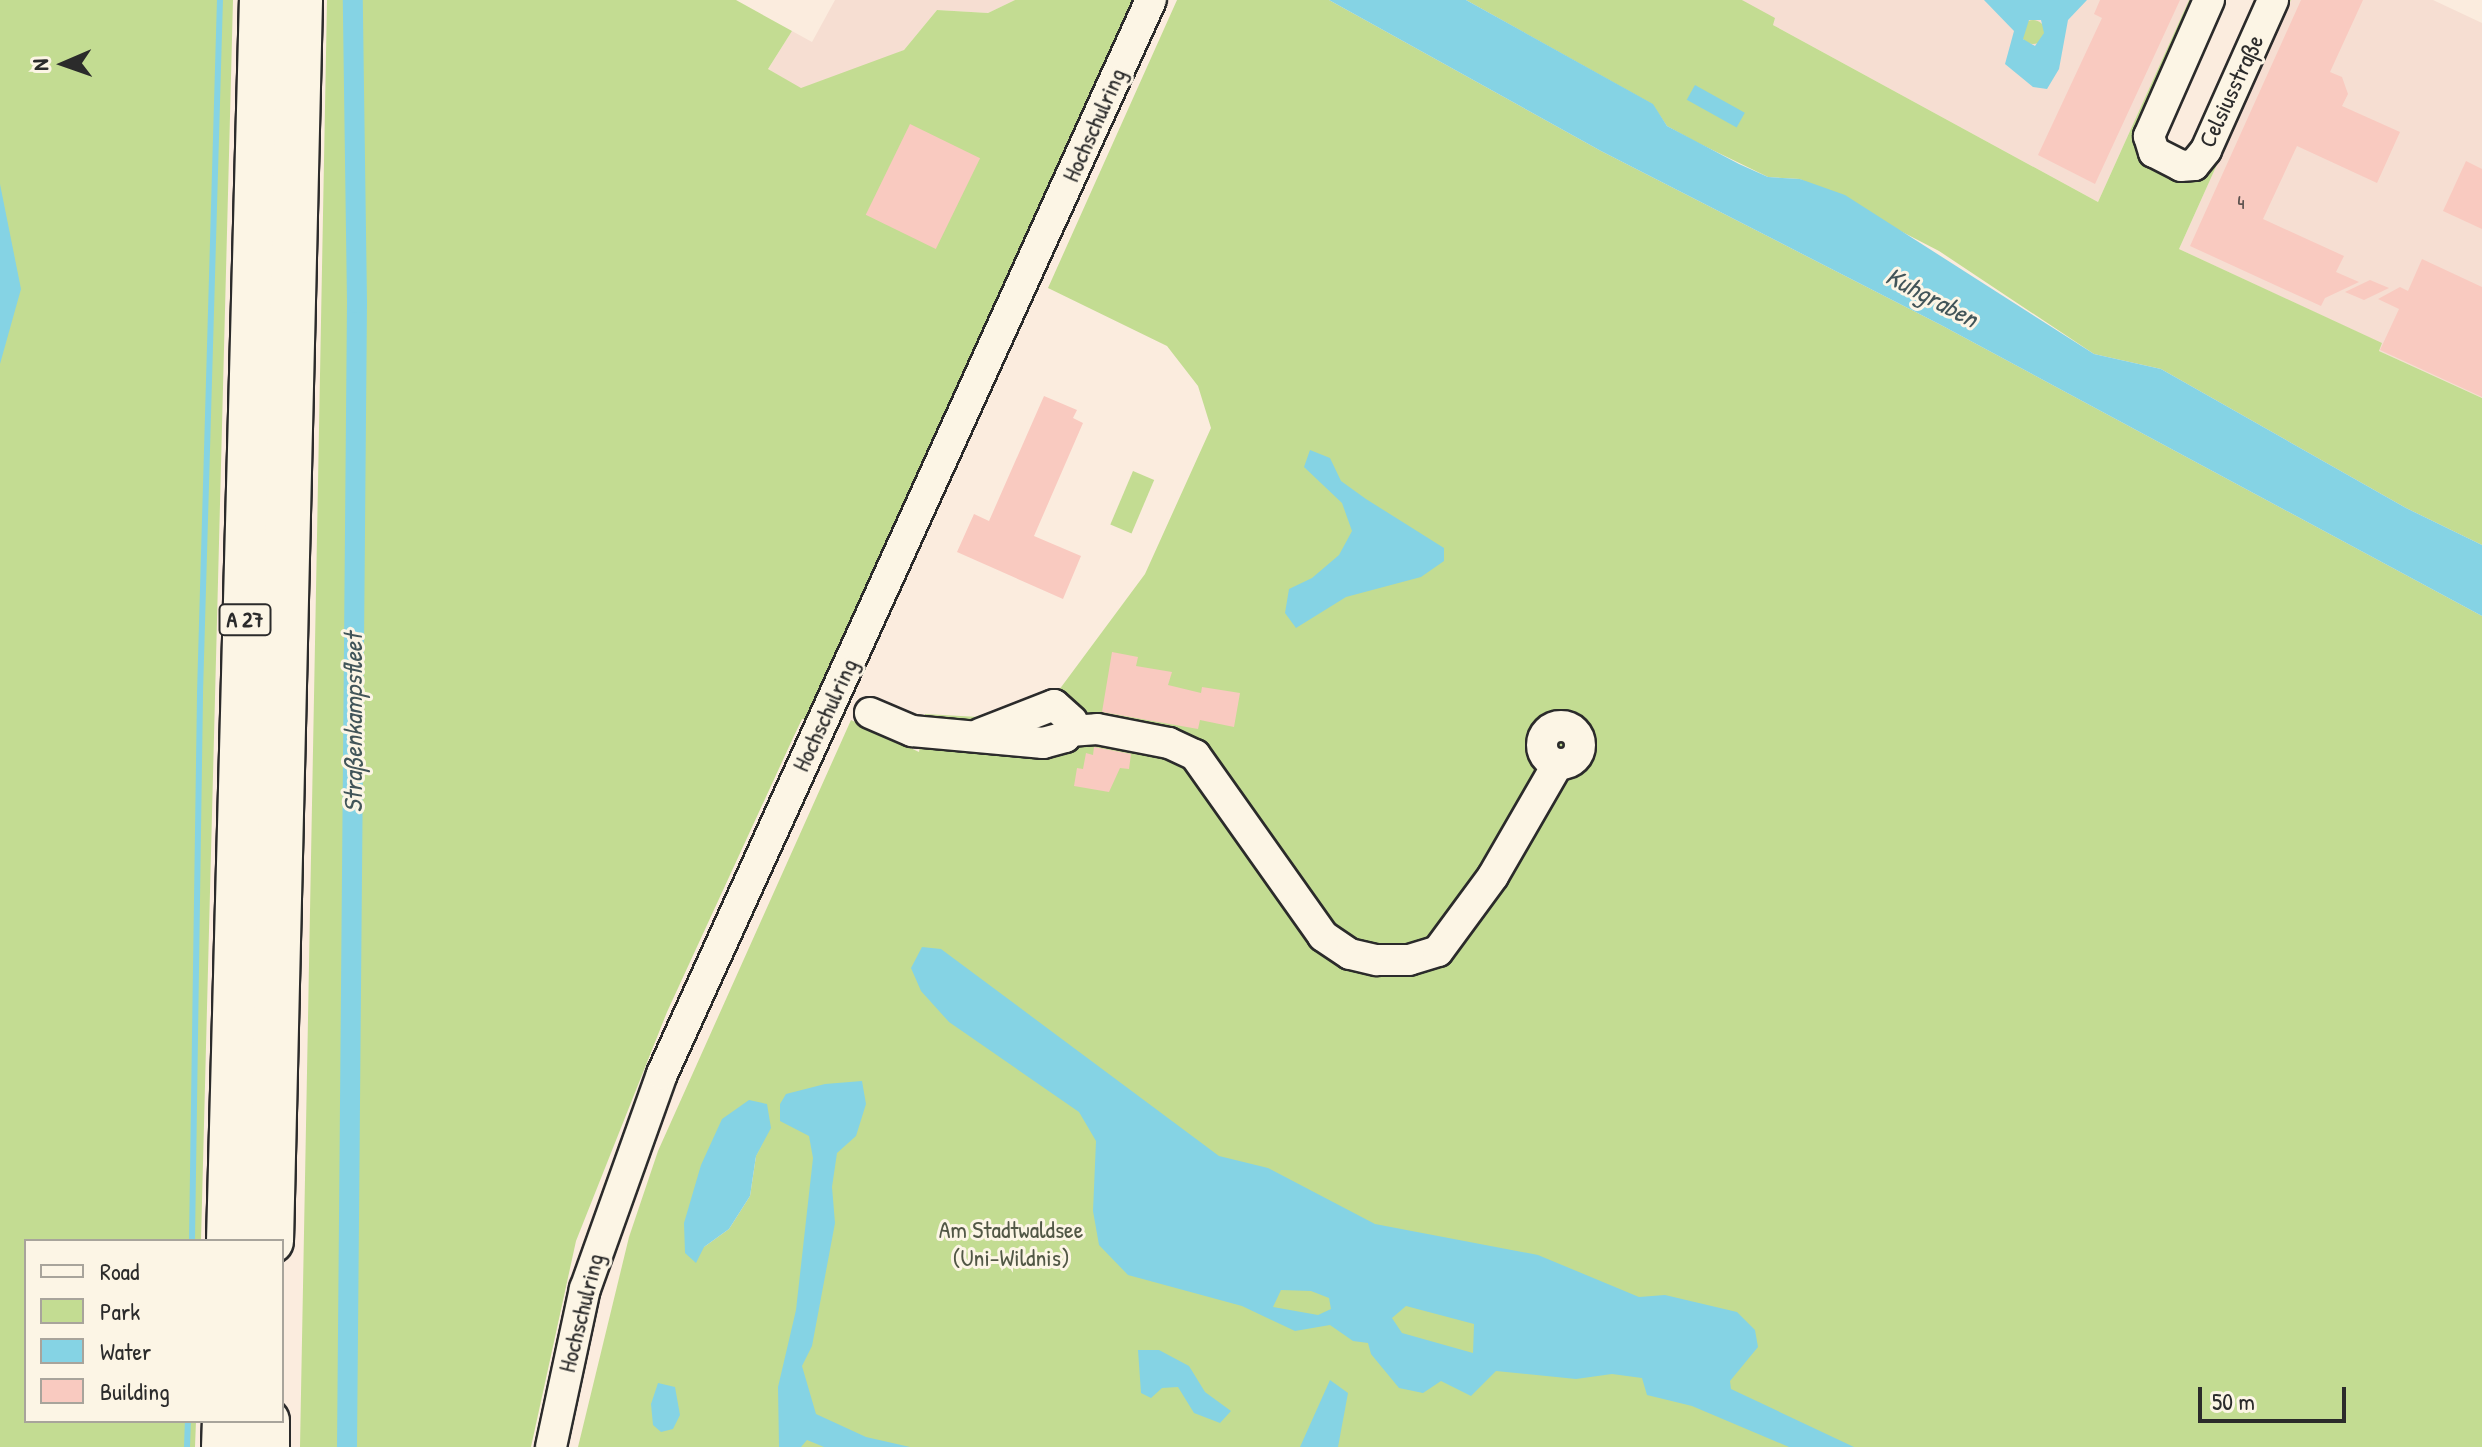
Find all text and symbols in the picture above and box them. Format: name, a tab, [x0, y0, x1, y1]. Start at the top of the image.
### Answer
north arrow	[24, 24, 104, 104]
street label: Celsiusstraße	[2192, 30, 2270, 152]
text: N	[25, 58, 55, 71]
street label: Hochschulring	[1056, 64, 1132, 186]
house number: 4	[2237, 189, 2245, 213]
water label: Kuhgraben	[1881, 260, 1983, 334]
road number: A 27	[217, 602, 273, 638]
water label: Straßenkampsfleet	[337, 633, 369, 813]
street label: Hochschulring	[786, 654, 864, 776]
park label: Am Stadtwaldsee (Uni-Wildnis)	[939, 1216, 1083, 1272]
legend	[24, 1239, 284, 1423]
street label: Hochschulring	[552, 1251, 610, 1375]
text: Road	[100, 1255, 139, 1287]
text: Park	[100, 1295, 140, 1327]
text: Water	[100, 1335, 151, 1367]
scale bar	[2202, 1371, 2350, 1421]
text: Building	[100, 1375, 170, 1407]
text: 50 m	[2212, 1385, 2255, 1417]

